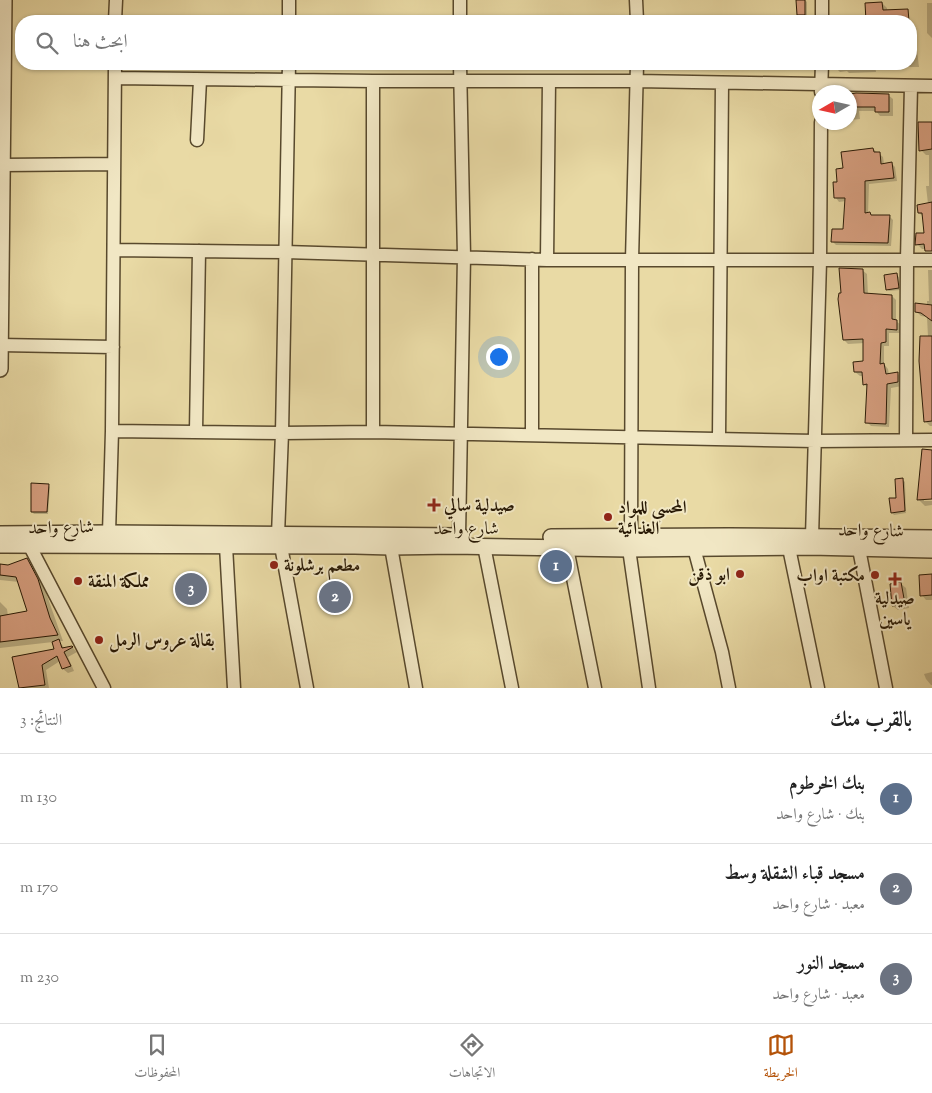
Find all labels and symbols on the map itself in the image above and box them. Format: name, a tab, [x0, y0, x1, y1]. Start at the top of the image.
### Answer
north arrow	[812, 85, 857, 130]
your location	[486, 344, 512, 370]
place label: صيدلية سالي	[443, 494, 515, 520]
place label: المحسي للمواد الغذائية	[618, 496, 687, 543]
marker: صيدلية سالي	[428, 499, 440, 511]
marker: المحسي للمواد الغذائية	[602, 511, 614, 523]
street label: شارع واحد	[28, 515, 94, 543]
street label: شارع واحد	[433, 517, 499, 543]
street label: شارع واحد	[838, 518, 904, 546]
pin: 1	[540, 547, 572, 585]
place label: مطعم برشلونة	[284, 554, 360, 582]
marker: مطعم برشلونة	[268, 559, 280, 571]
place label: ابو ذقن	[688, 563, 730, 589]
place label: مكتبة اواب	[796, 564, 865, 590]
marker: ابو ذقن	[734, 568, 746, 580]
marker: مكتبة اواب	[869, 569, 881, 581]
place label: مملكة المنقة	[88, 570, 150, 596]
pin: 3	[175, 570, 207, 608]
marker: صيدلية ياسين	[889, 573, 901, 585]
marker: مملكة المنقة	[72, 575, 84, 587]
pin: 2	[319, 578, 351, 616]
place label: صيدلية ياسين	[875, 587, 915, 634]
place label: بقالة عروس الرمل	[109, 629, 215, 655]
marker: بقالة عروس الرمل	[93, 634, 105, 646]

